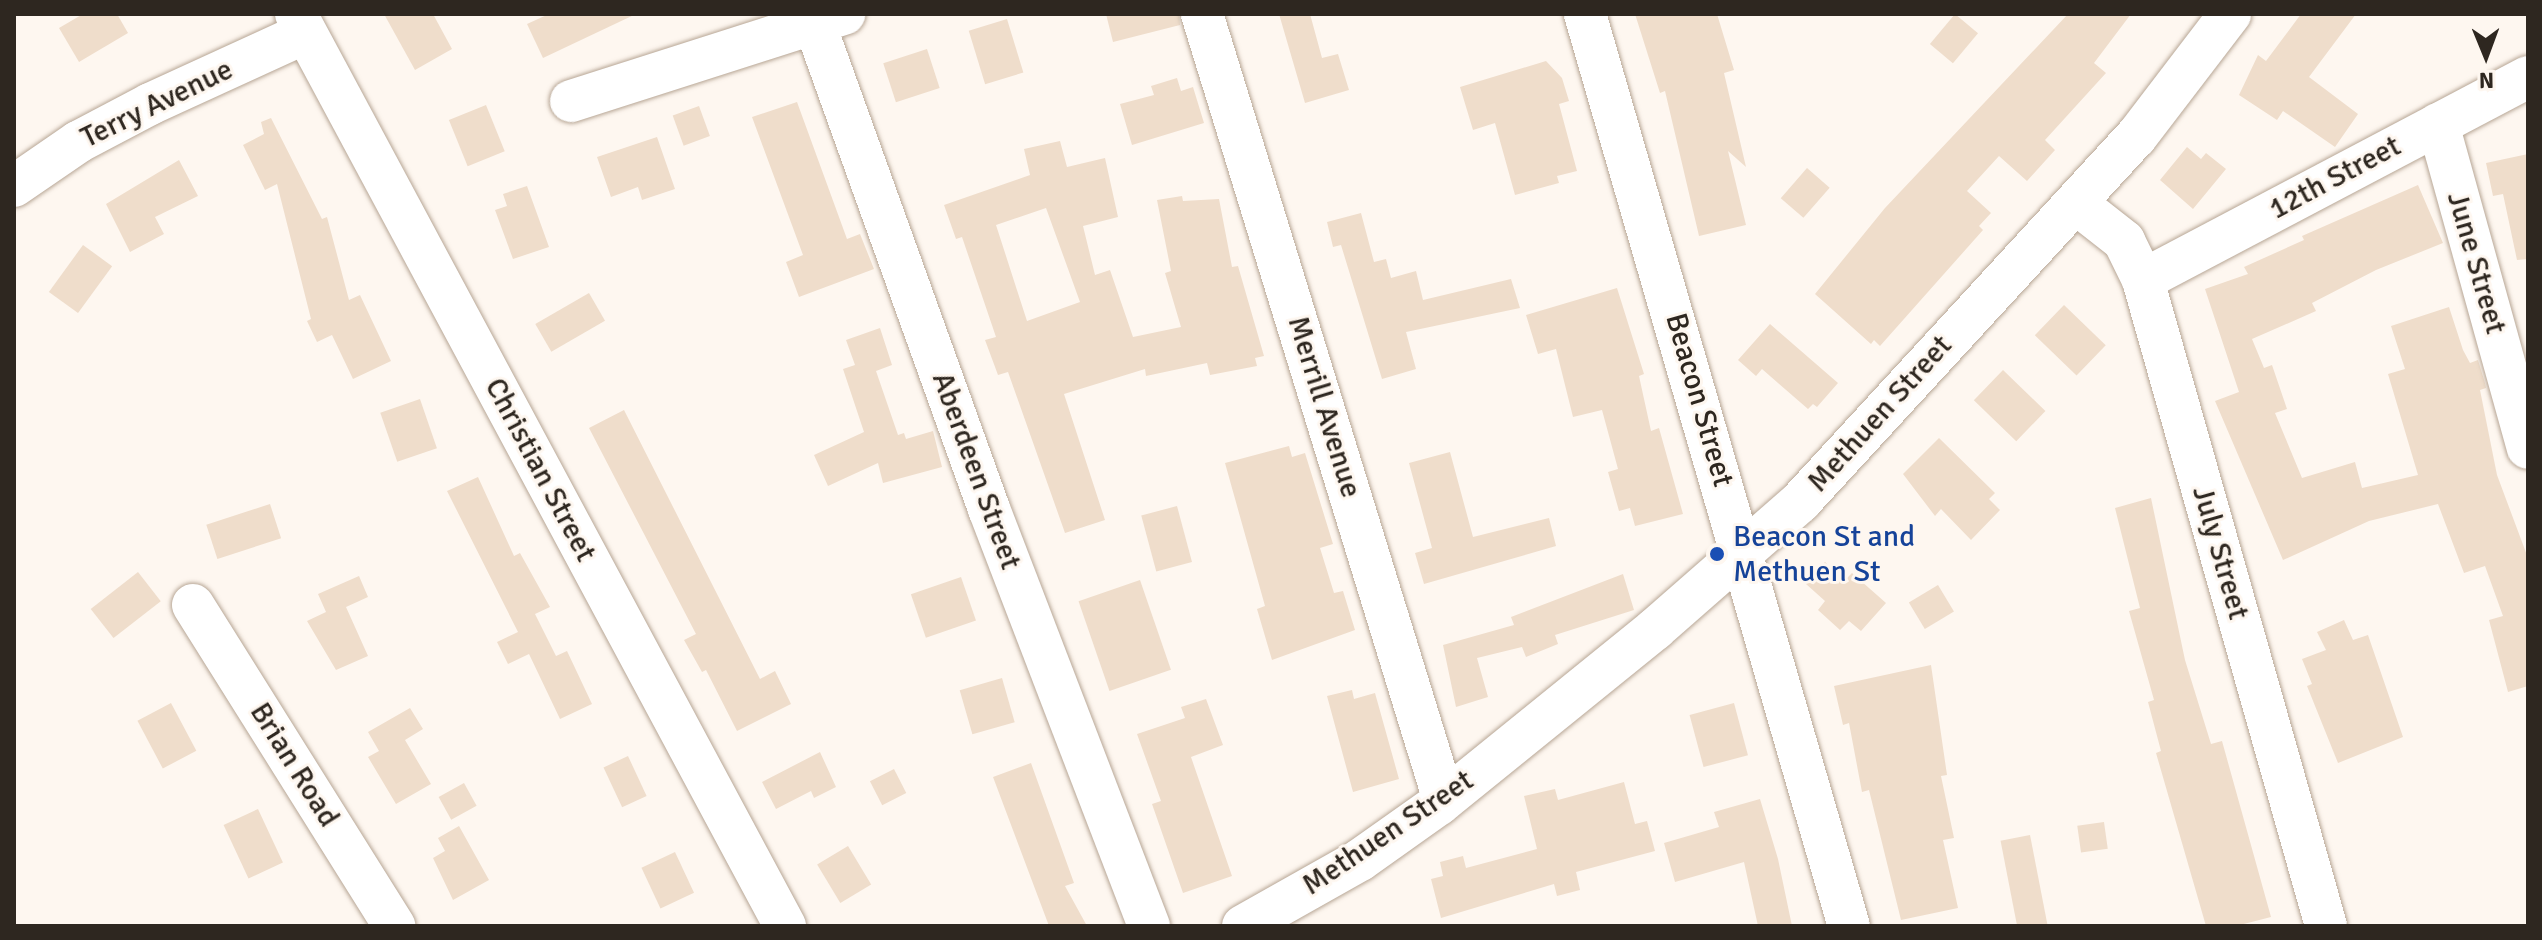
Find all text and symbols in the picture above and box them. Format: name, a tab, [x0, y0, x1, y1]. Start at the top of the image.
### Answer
north arrow	[2446, 16, 2526, 96]
street label: Terry Avenue	[75, 52, 239, 156]
text: N	[2479, 67, 2494, 94]
street label: 12th Street	[2263, 128, 2407, 228]
street label: June Street	[2439, 188, 2513, 338]
street label: Beacon Street	[1657, 309, 1741, 491]
street label: Merrill Avenue	[1279, 312, 1369, 502]
street label: Methuen Street	[1800, 328, 1960, 500]
street label: Aberdeen Street	[924, 368, 1028, 574]
street label: Christian Street	[477, 372, 603, 568]
street label: July Street	[2184, 482, 2256, 624]
place label: Beacon St and Methuen St	[1733, 519, 1915, 590]
marker: Beacon St and Methuen St	[1708, 545, 1726, 563]
street label: Brian Road	[242, 696, 346, 834]
street label: Methuen Street	[1296, 763, 1480, 903]

